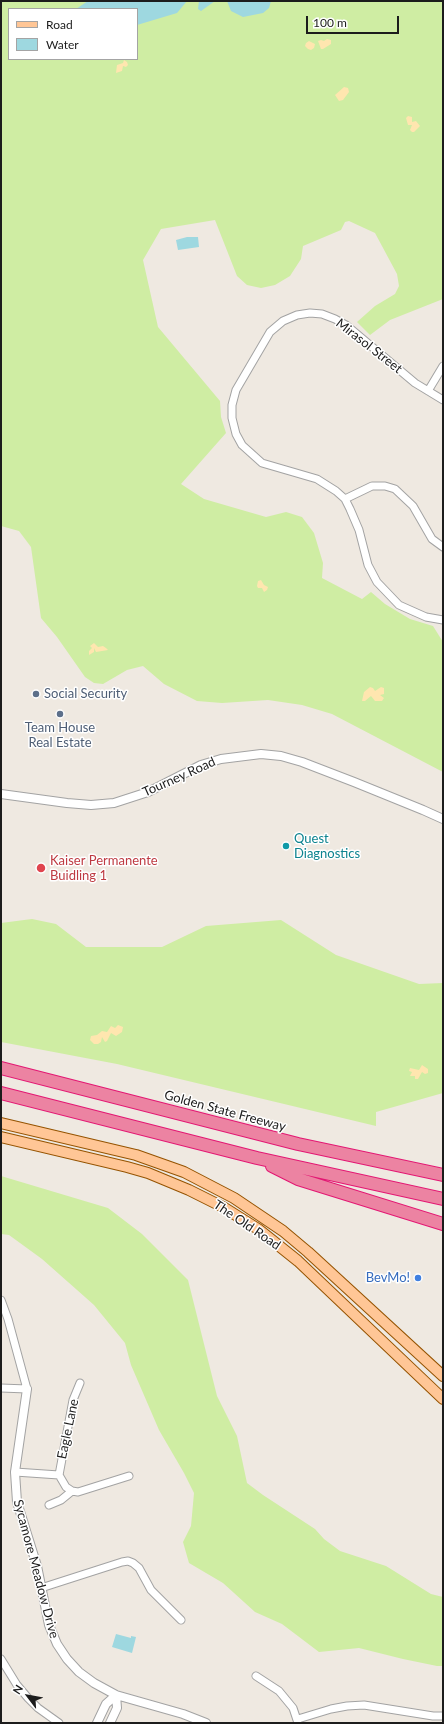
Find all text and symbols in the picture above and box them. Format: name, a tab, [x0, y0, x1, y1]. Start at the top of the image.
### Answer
legend	[8, 8, 138, 60]
scale bar	[308, 8, 401, 34]
text: 100 m	[313, 15, 347, 30]
text: Road	[46, 17, 73, 32]
text: Water	[46, 37, 79, 52]
street label: Mirasol Street	[333, 315, 405, 377]
place label: Social Security	[44, 686, 127, 702]
marker: Social Security	[31, 689, 41, 699]
marker: Team House Real Estate	[55, 709, 65, 719]
place label: Team House Real Estate	[25, 720, 95, 751]
street label: Tourney Road	[140, 754, 218, 800]
place label: Quest Diagnostics	[294, 831, 360, 862]
marker: Quest Diagnostics	[281, 841, 291, 851]
place label: Kaiser Permanente Buidling 1	[50, 853, 158, 884]
marker: Kaiser Permanente Buidling 1	[35, 862, 47, 874]
street label: Golden State Freeway	[162, 1087, 288, 1135]
street label: The Old Road	[210, 1197, 284, 1253]
place label: BevMo!	[366, 1270, 410, 1286]
marker: BevMo!	[413, 1273, 423, 1283]
street label: Eagle Lane	[54, 1397, 82, 1461]
street label: Sycamore Meadow Drive	[10, 1498, 62, 1640]
north arrow	[8, 1676, 48, 1716]
text: N	[10, 1682, 25, 1696]

